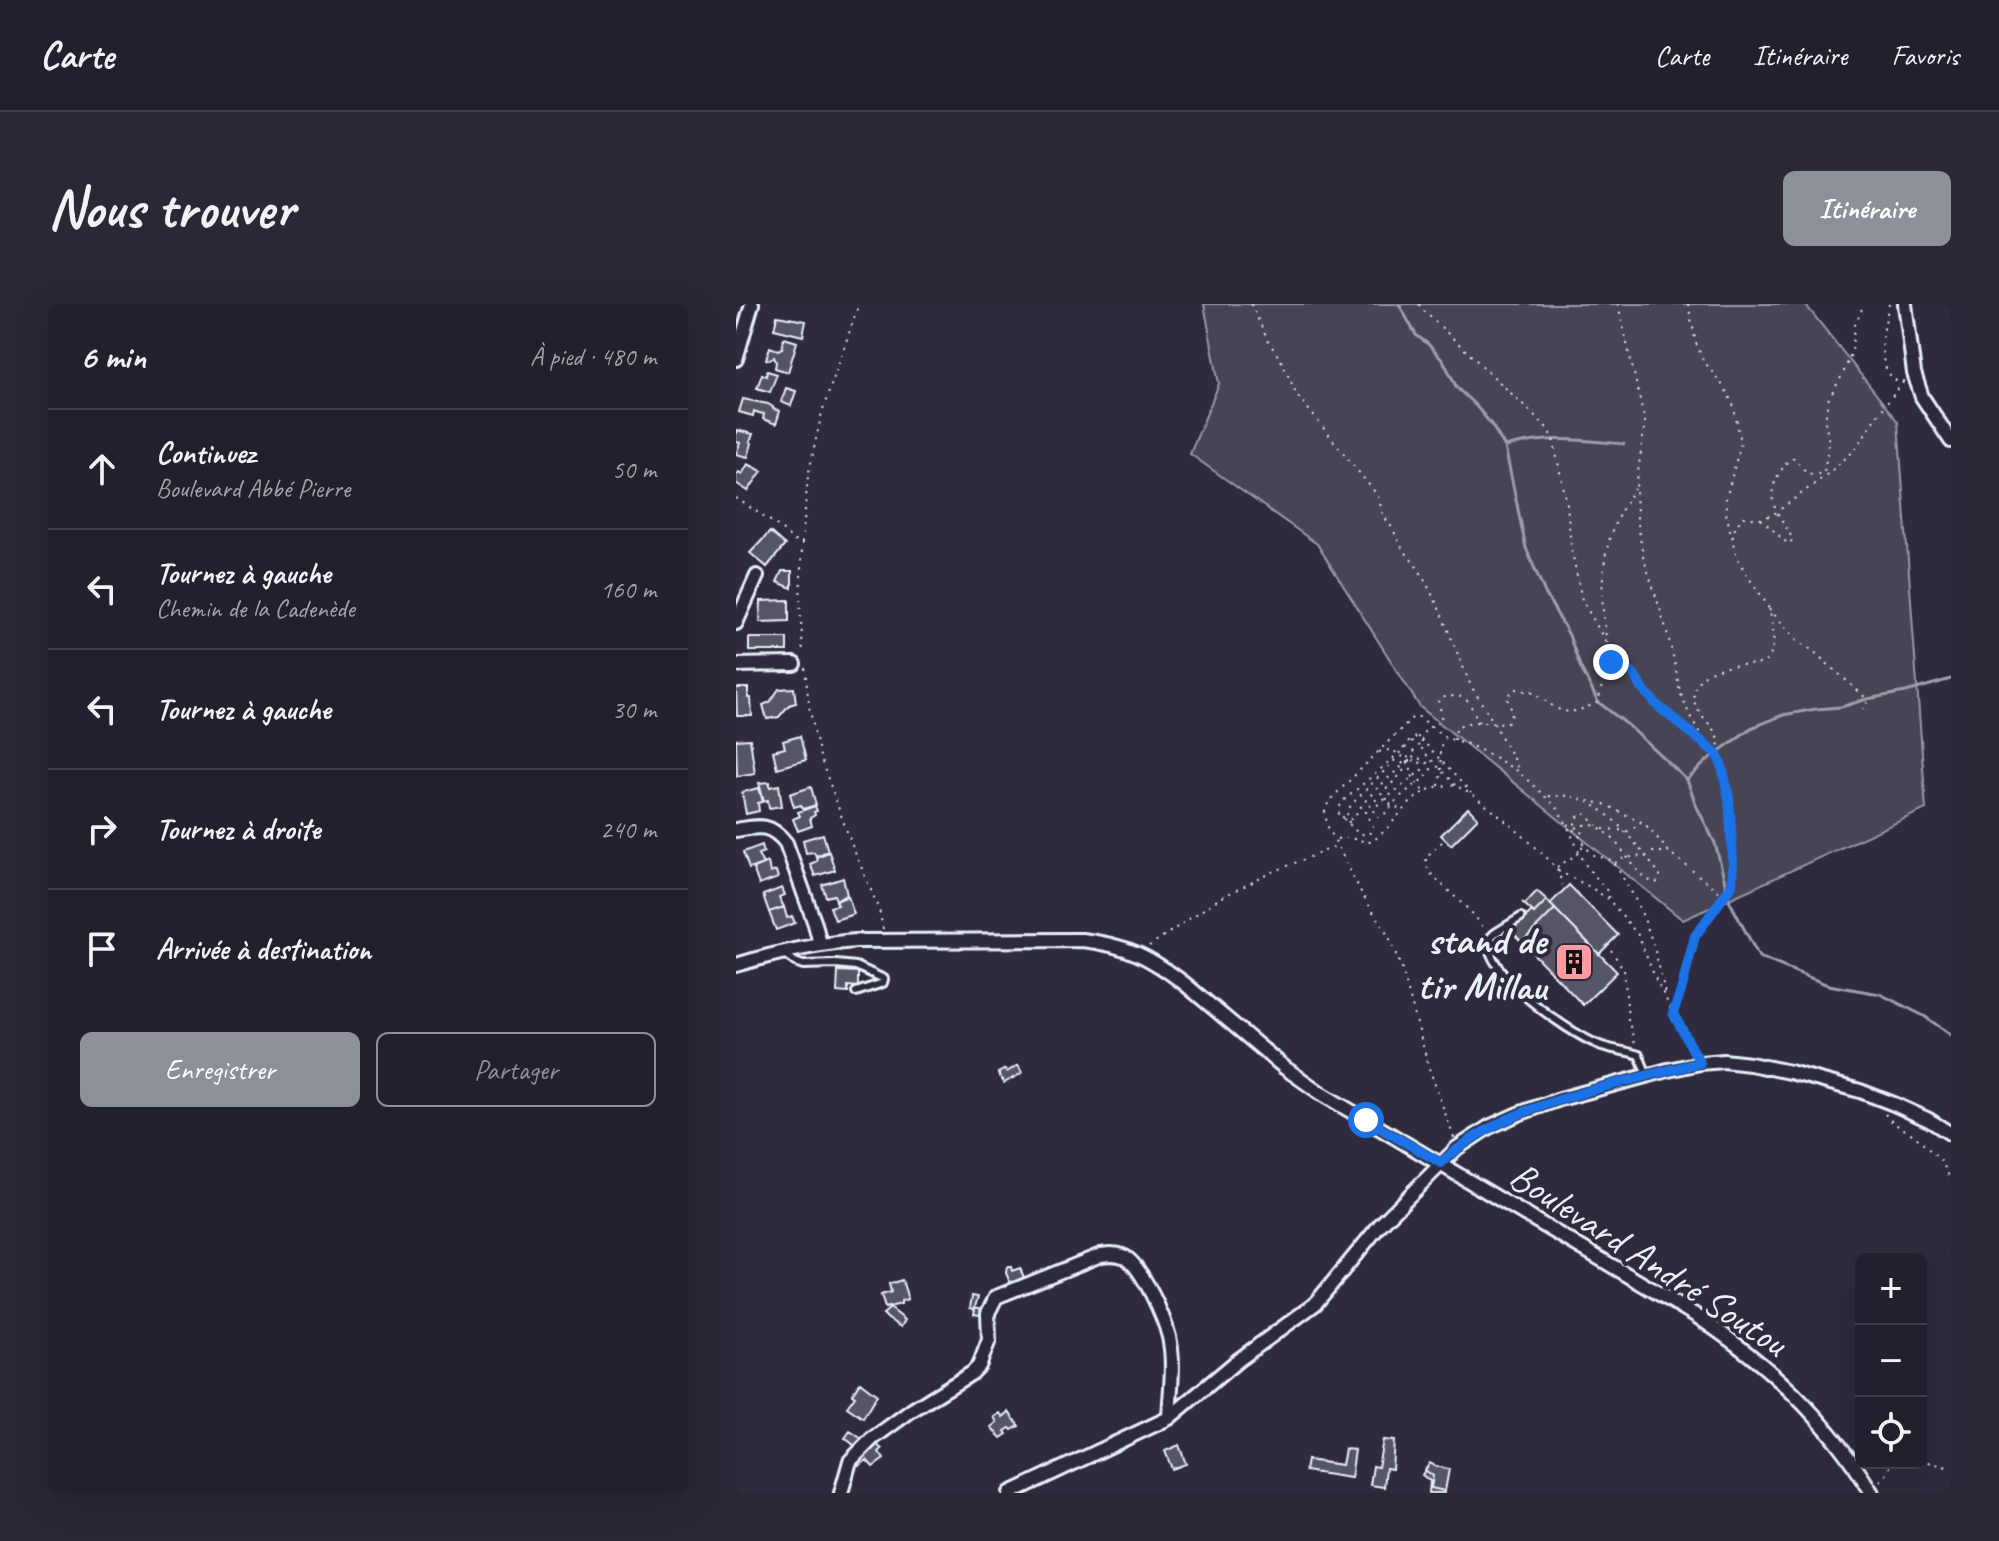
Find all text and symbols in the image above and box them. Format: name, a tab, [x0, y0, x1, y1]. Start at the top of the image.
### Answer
text: Carte	[40, 32, 114, 79]
text: Carte	[1655, 38, 1709, 73]
text: Itinéraire	[1753, 38, 1847, 73]
text: Favoris	[1891, 38, 1959, 73]
button: Itinéraire	[1783, 171, 1951, 246]
text: Nous trouver	[48, 173, 294, 244]
text: 6 min	[80, 335, 146, 378]
text: À pied · 480 m	[530, 340, 656, 373]
text: Continuez	[156, 434, 255, 472]
icon: ahead	[80, 447, 124, 491]
text: 50 m	[612, 453, 656, 486]
text: Boulevard Abbé Pierre	[156, 472, 350, 505]
text: Tournez à gauche	[156, 554, 331, 592]
icon: left	[80, 567, 124, 611]
text: 160 m	[600, 573, 656, 606]
text: Chemin de la Cadenède	[156, 592, 355, 625]
route end	[1593, 644, 1629, 680]
icon: left	[80, 687, 124, 731]
text: Tournez à gauche	[156, 690, 331, 728]
text: 30 m	[612, 693, 656, 726]
icon: right	[80, 807, 124, 851]
text: Tournez à droite	[156, 810, 320, 848]
text: 240 m	[600, 813, 656, 846]
place label: stand de tir Millau	[1418, 915, 1549, 1011]
icon: arrive	[80, 927, 124, 971]
text: Arrivée à destination	[156, 930, 371, 968]
building icon: stand de tir Millau	[1553, 941, 1595, 983]
button: Enregistrer	[80, 1032, 360, 1107]
button: Partager	[376, 1032, 656, 1107]
route start	[1348, 1102, 1384, 1138]
street label: Boulevard André Soutou	[1500, 1150, 1799, 1368]
map controls	[1855, 1253, 1927, 1469]
button: +	[1855, 1253, 1927, 1325]
button: −	[1855, 1325, 1927, 1397]
button: locate	[1855, 1397, 1927, 1469]

